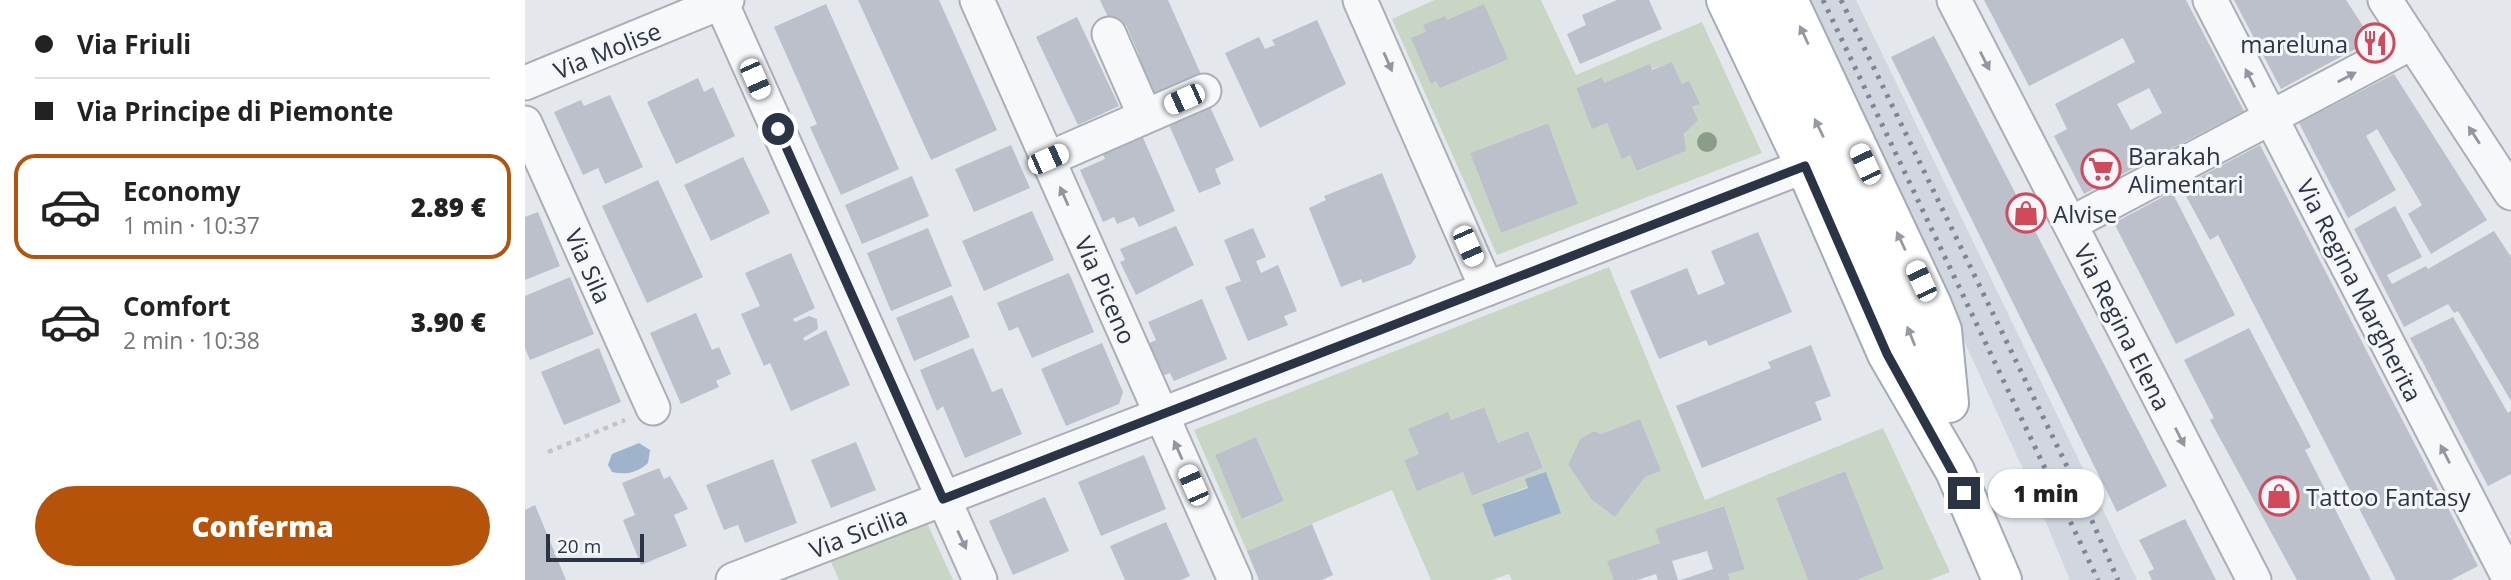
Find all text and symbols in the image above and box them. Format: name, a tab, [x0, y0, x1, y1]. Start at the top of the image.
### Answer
street label: Via Molise	[548, 14, 666, 86]
restaurant icon: mareluna	[2354, 22, 2396, 64]
one-way arrow	[1799, 25, 1810, 45]
text: Via Friuli	[77, 26, 191, 62]
place label: mareluna	[2240, 27, 2348, 60]
one-way arrow	[1979, 51, 1991, 71]
one-way arrow	[1383, 52, 1394, 73]
car	[737, 56, 774, 102]
one-way arrow	[2244, 68, 2256, 88]
one-way arrow	[2337, 72, 2357, 83]
car	[1161, 81, 1208, 117]
text: Via Principe di Piemonte	[77, 93, 393, 129]
route start	[762, 113, 794, 145]
one-way arrow	[1813, 118, 1825, 138]
one-way arrow	[2467, 126, 2480, 145]
place label: Barakah Alimentari	[2128, 139, 2243, 200]
car	[1025, 141, 1072, 177]
car	[1847, 141, 1884, 187]
supermarket icon: Barakah Alimentari	[2080, 148, 2122, 190]
text: Economy	[123, 173, 241, 209]
street label: Via Regina Margherita	[2290, 173, 2430, 407]
icon: car	[39, 175, 102, 238]
one-way arrow	[1058, 185, 1069, 206]
text: 2.89 €	[411, 189, 486, 225]
shop icon: Alvise	[2005, 192, 2047, 234]
place label: Alvise	[2053, 197, 2117, 230]
text: 1 min · 10:37	[123, 209, 260, 241]
street label: Via Sila	[558, 223, 620, 309]
car	[1450, 223, 1487, 269]
street label: Via Piceno	[1068, 231, 1144, 349]
one-way arrow	[1896, 231, 1907, 251]
street label: Via Regina Elena	[2067, 238, 2179, 416]
car	[1903, 258, 1940, 304]
text: Comfort	[123, 288, 230, 324]
icon: car	[39, 290, 102, 353]
text: 3.90 €	[411, 304, 486, 340]
text: 2 min · 10:38	[123, 324, 260, 356]
one-way arrow	[1905, 326, 1916, 347]
one-way arrow	[2174, 427, 2186, 447]
one-way arrow	[1172, 440, 1183, 461]
one-way arrow	[2440, 444, 2451, 464]
car	[1175, 462, 1212, 508]
callout: 1 min	[1989, 468, 2104, 518]
shop icon: Tattoo Fantasy	[2258, 475, 2300, 517]
route end	[1948, 477, 1980, 509]
text: 1 min	[2013, 477, 2079, 509]
place label: Tattoo Fantasy	[2306, 480, 2472, 513]
button: Conferma	[35, 486, 490, 566]
street label: Via Sicilia	[804, 498, 912, 566]
one-way arrow	[956, 530, 967, 550]
scale bar	[546, 531, 644, 563]
text: 20 m	[557, 533, 601, 559]

